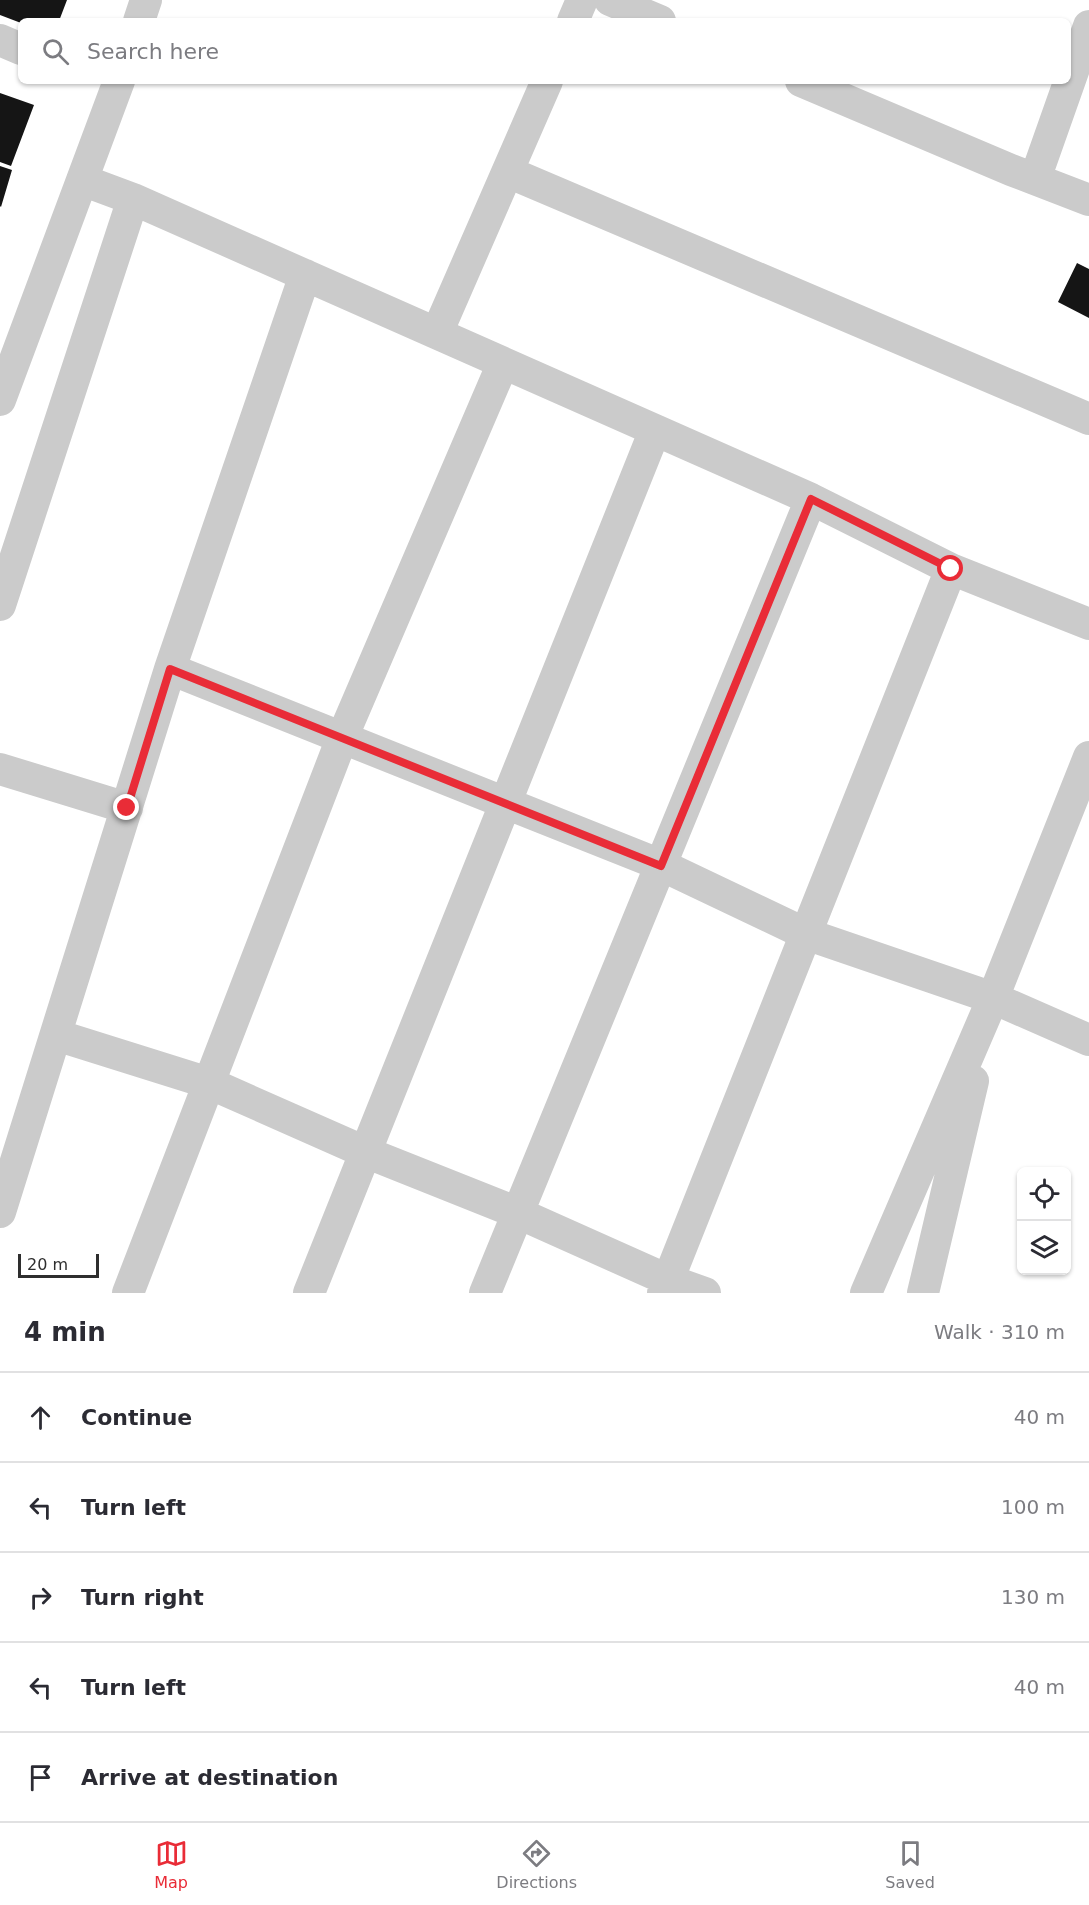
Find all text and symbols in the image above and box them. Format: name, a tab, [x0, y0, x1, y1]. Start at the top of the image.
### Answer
search box	[18, 18, 1071, 84]
icon: search	[39, 35, 72, 68]
text: Search here	[87, 39, 219, 64]
route start	[937, 555, 963, 581]
route end	[113, 794, 139, 820]
map controls	[1017, 1167, 1071, 1275]
button: locate	[1017, 1167, 1071, 1221]
button: layers	[1017, 1221, 1071, 1275]
scale bar	[18, 1251, 99, 1278]
text: 20 m	[27, 1255, 68, 1274]
text: 4 min	[24, 1317, 106, 1347]
text: Walk · 310 m	[934, 1320, 1065, 1344]
icon: ahead	[24, 1401, 57, 1434]
text: Continue	[81, 1405, 192, 1430]
text: 40 m	[1014, 1405, 1065, 1429]
icon: left	[24, 1491, 57, 1524]
text: Turn left	[81, 1495, 186, 1520]
text: 100 m	[1001, 1495, 1065, 1519]
icon: right	[24, 1581, 57, 1614]
text: Turn right	[81, 1585, 204, 1610]
text: 130 m	[1001, 1585, 1065, 1609]
icon: left	[24, 1671, 57, 1704]
text: Turn left	[81, 1675, 186, 1700]
text: 40 m	[1014, 1675, 1065, 1699]
icon: arrive	[24, 1761, 57, 1794]
text: Arrive at destination	[81, 1765, 338, 1790]
tab: Map	[154, 1837, 188, 1892]
tab: Directions	[496, 1837, 577, 1892]
tab: Saved	[885, 1837, 935, 1892]

